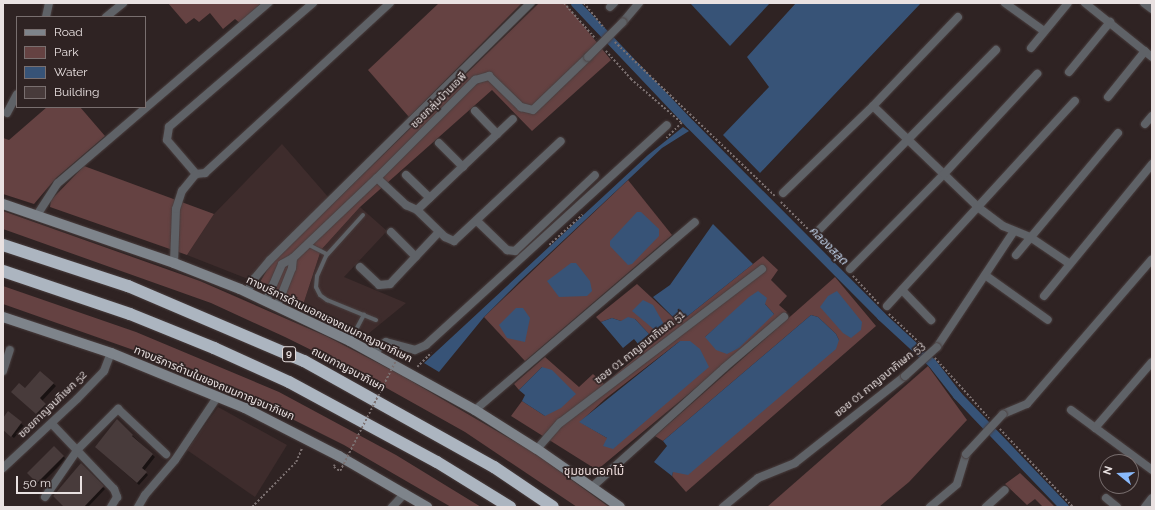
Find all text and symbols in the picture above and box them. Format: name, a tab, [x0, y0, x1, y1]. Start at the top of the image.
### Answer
legend	[16, 16, 146, 108]
text: Road	[54, 25, 83, 39]
text: Park	[54, 45, 79, 59]
text: Water	[54, 65, 88, 79]
street label: ซอยกลุ่มบ้านเอพี	[408, 70, 470, 132]
text: Building	[54, 85, 100, 99]
water label: คลองสลุด	[806, 224, 850, 268]
street label: ทางบริการด้านนอกของถนนกาญจนาภิเษก	[244, 274, 414, 366]
street label: ซอย 01 กาญจนากิเษก 51	[592, 309, 688, 387]
street label: ซอย 01 กาญจนากิเษก 53	[832, 340, 928, 420]
street label: ทางบริการด้านในของถนนกาญจนาภิเษก	[132, 344, 296, 424]
street label: ถนนกาญจนาภิเษก	[309, 345, 387, 395]
road number: 9	[282, 346, 296, 362]
street label: ซอยกาญจนภิเษก 52	[16, 369, 90, 441]
north arrow	[1099, 454, 1139, 494]
text: N	[1101, 464, 1116, 476]
district label: ชุมชนดอกไม้	[564, 465, 624, 479]
scale bar	[18, 468, 84, 494]
text: 50 m	[23, 476, 51, 490]

